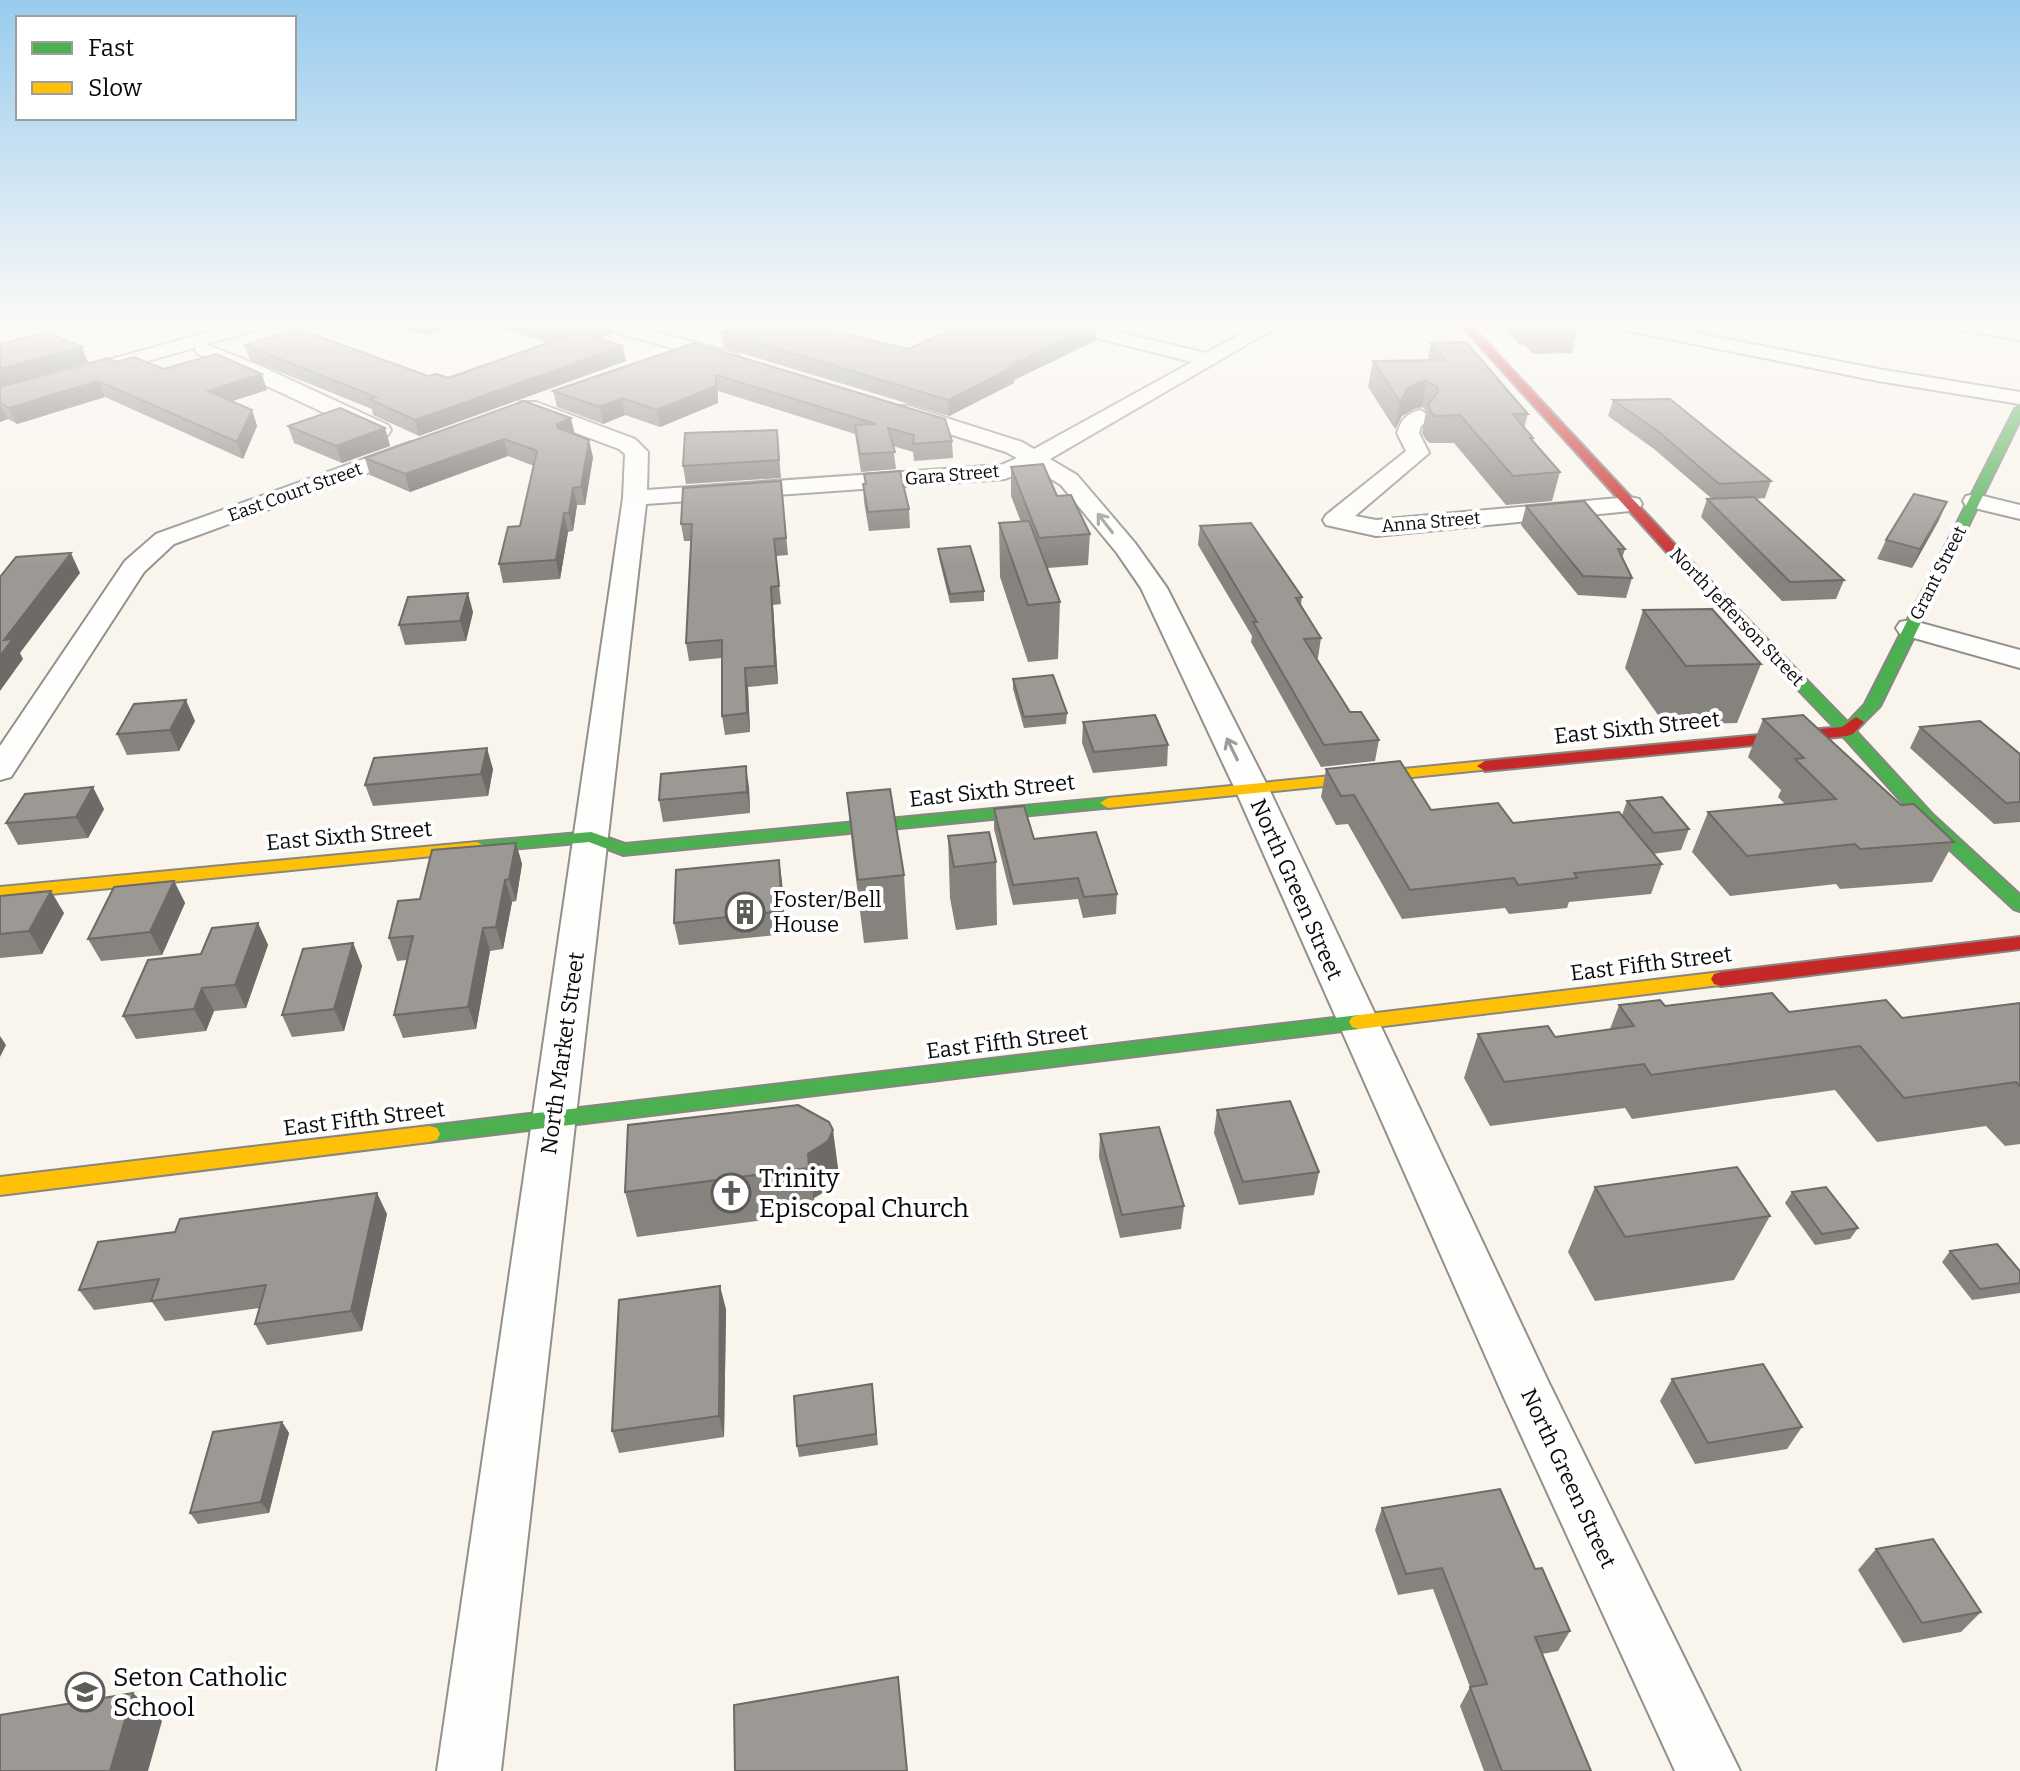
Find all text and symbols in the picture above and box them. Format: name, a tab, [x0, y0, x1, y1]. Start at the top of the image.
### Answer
legend	[16, 16, 296, 120]
text: Fast	[88, 34, 134, 62]
text: Slow	[88, 74, 143, 102]
street label: East Court Street	[225, 457, 365, 526]
street label: Gara Street	[904, 460, 1001, 490]
street label: Anna Street	[1380, 507, 1482, 537]
one-way arrow	[1096, 513, 1113, 534]
street label: Grant Street	[1905, 522, 1971, 624]
street label: North Jefferson Street	[1665, 543, 1809, 691]
street label: East Sixth Street	[1553, 705, 1721, 750]
one-way arrow	[1224, 737, 1239, 761]
street label: East Sixth Street	[908, 768, 1076, 813]
street label: North Green Street	[1245, 795, 1349, 984]
street label: East Sixth Street	[265, 815, 433, 856]
place label: Foster/Bell House	[773, 886, 882, 938]
building icon: Foster/Bell House	[724, 891, 766, 933]
street label: East Fifth Street	[1569, 940, 1733, 987]
street label: North Market Street	[535, 950, 590, 1156]
street label: East Fifth Street	[925, 1018, 1089, 1065]
street label: East Fifth Street	[282, 1095, 446, 1142]
place label: Trinity Episcopal Church	[759, 1163, 969, 1224]
church icon: Trinity Episcopal Church	[710, 1172, 752, 1214]
street label: North Green Street	[1515, 1384, 1622, 1572]
place label: Seton Catholic School	[113, 1662, 287, 1723]
school or university icon: Seton Catholic School	[64, 1671, 106, 1713]

